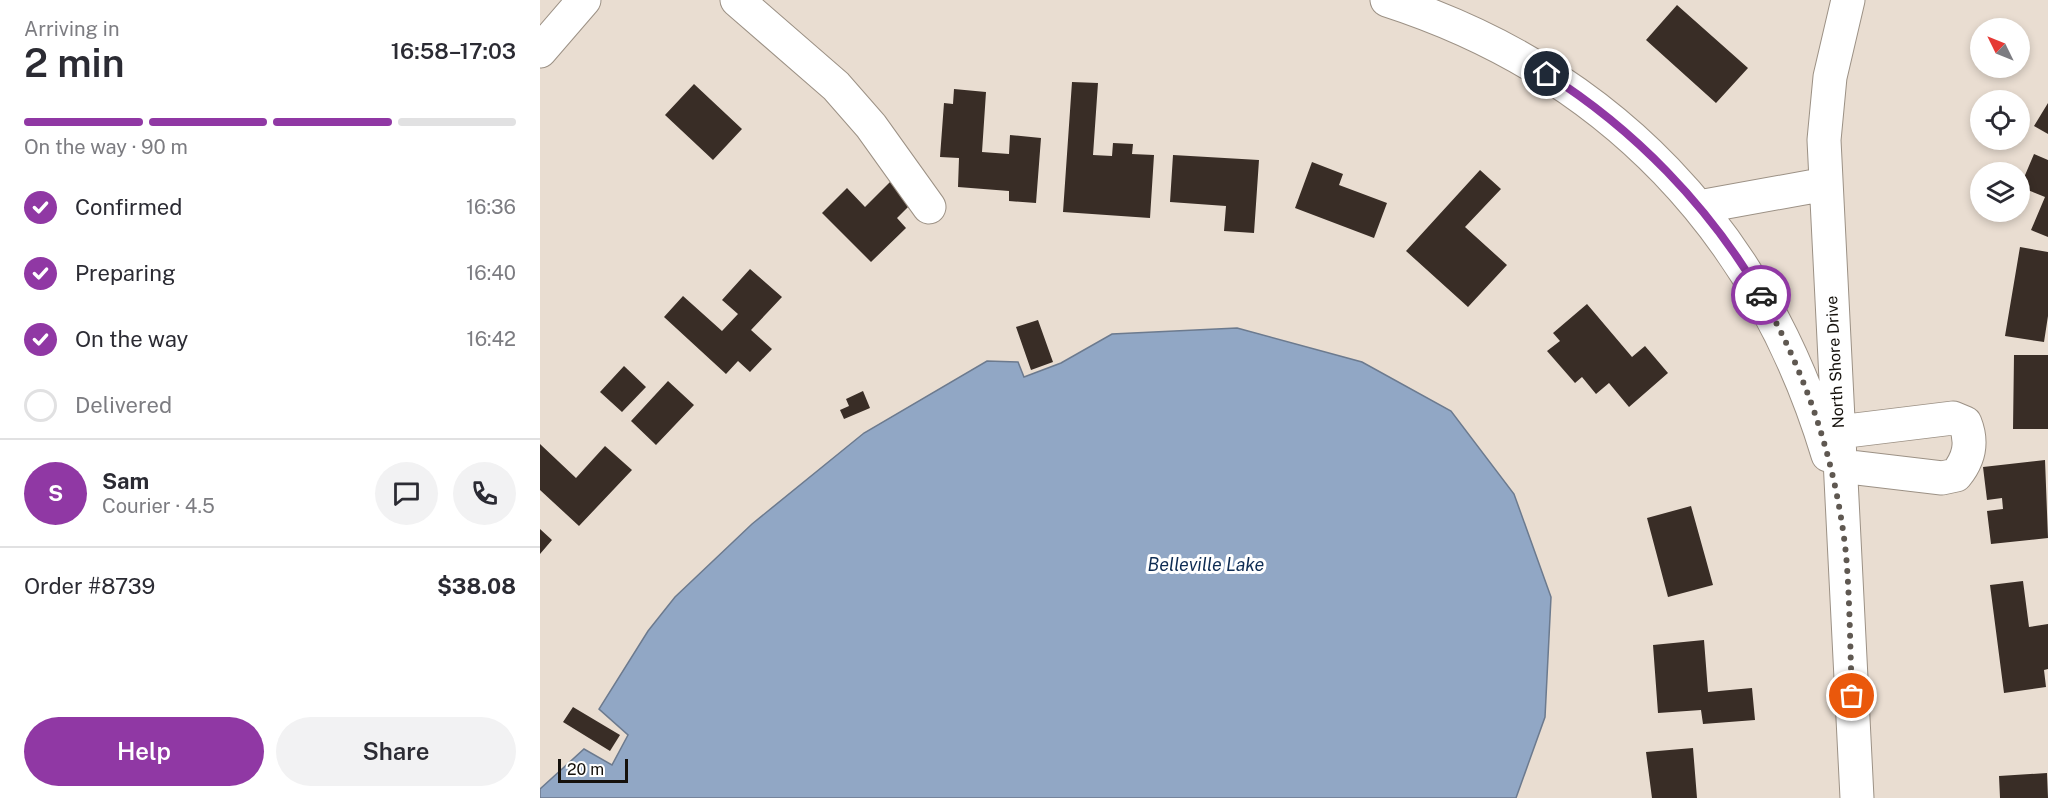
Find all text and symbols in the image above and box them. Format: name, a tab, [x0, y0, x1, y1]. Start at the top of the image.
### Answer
text: Arriving in	[24, 17, 119, 41]
north arrow	[1970, 18, 2030, 78]
map controls	[1970, 18, 2030, 222]
text: 16:58–17:03	[391, 38, 516, 64]
text: 2 min	[24, 40, 125, 86]
pin	[1521, 48, 1572, 99]
icon: home	[1530, 57, 1563, 90]
button: locate	[1970, 90, 2030, 150]
text: On the way · 90 m	[24, 135, 188, 159]
button: layers	[1970, 162, 2030, 222]
icon: check	[24, 191, 57, 224]
text: Confirmed	[75, 194, 182, 220]
text: 16:36	[466, 195, 516, 219]
icon: check	[24, 257, 57, 290]
text: Preparing	[75, 260, 176, 286]
text: 16:40	[466, 261, 516, 285]
courier	[1731, 265, 1791, 325]
icon: car	[1745, 279, 1778, 312]
street label: North Shore Drive	[1822, 295, 1848, 429]
icon: check	[24, 323, 57, 356]
text: On the way	[75, 326, 188, 352]
text: 16:42	[467, 327, 516, 351]
text: Delivered	[75, 392, 172, 418]
button: chat	[375, 462, 438, 525]
button: phone	[453, 462, 516, 525]
text: Sam	[102, 468, 149, 494]
text: S	[48, 480, 63, 506]
text: Courier · 4.5	[102, 494, 215, 518]
water label: Belleville Lake	[1148, 554, 1265, 575]
text: Order #8739	[24, 573, 155, 599]
text: $38.08	[437, 573, 516, 599]
pin	[1826, 670, 1877, 721]
icon: bag	[1835, 679, 1868, 712]
button: Help	[24, 717, 264, 786]
button: Share	[276, 717, 516, 786]
scale bar	[558, 756, 628, 784]
text: 20 m	[567, 760, 604, 779]

